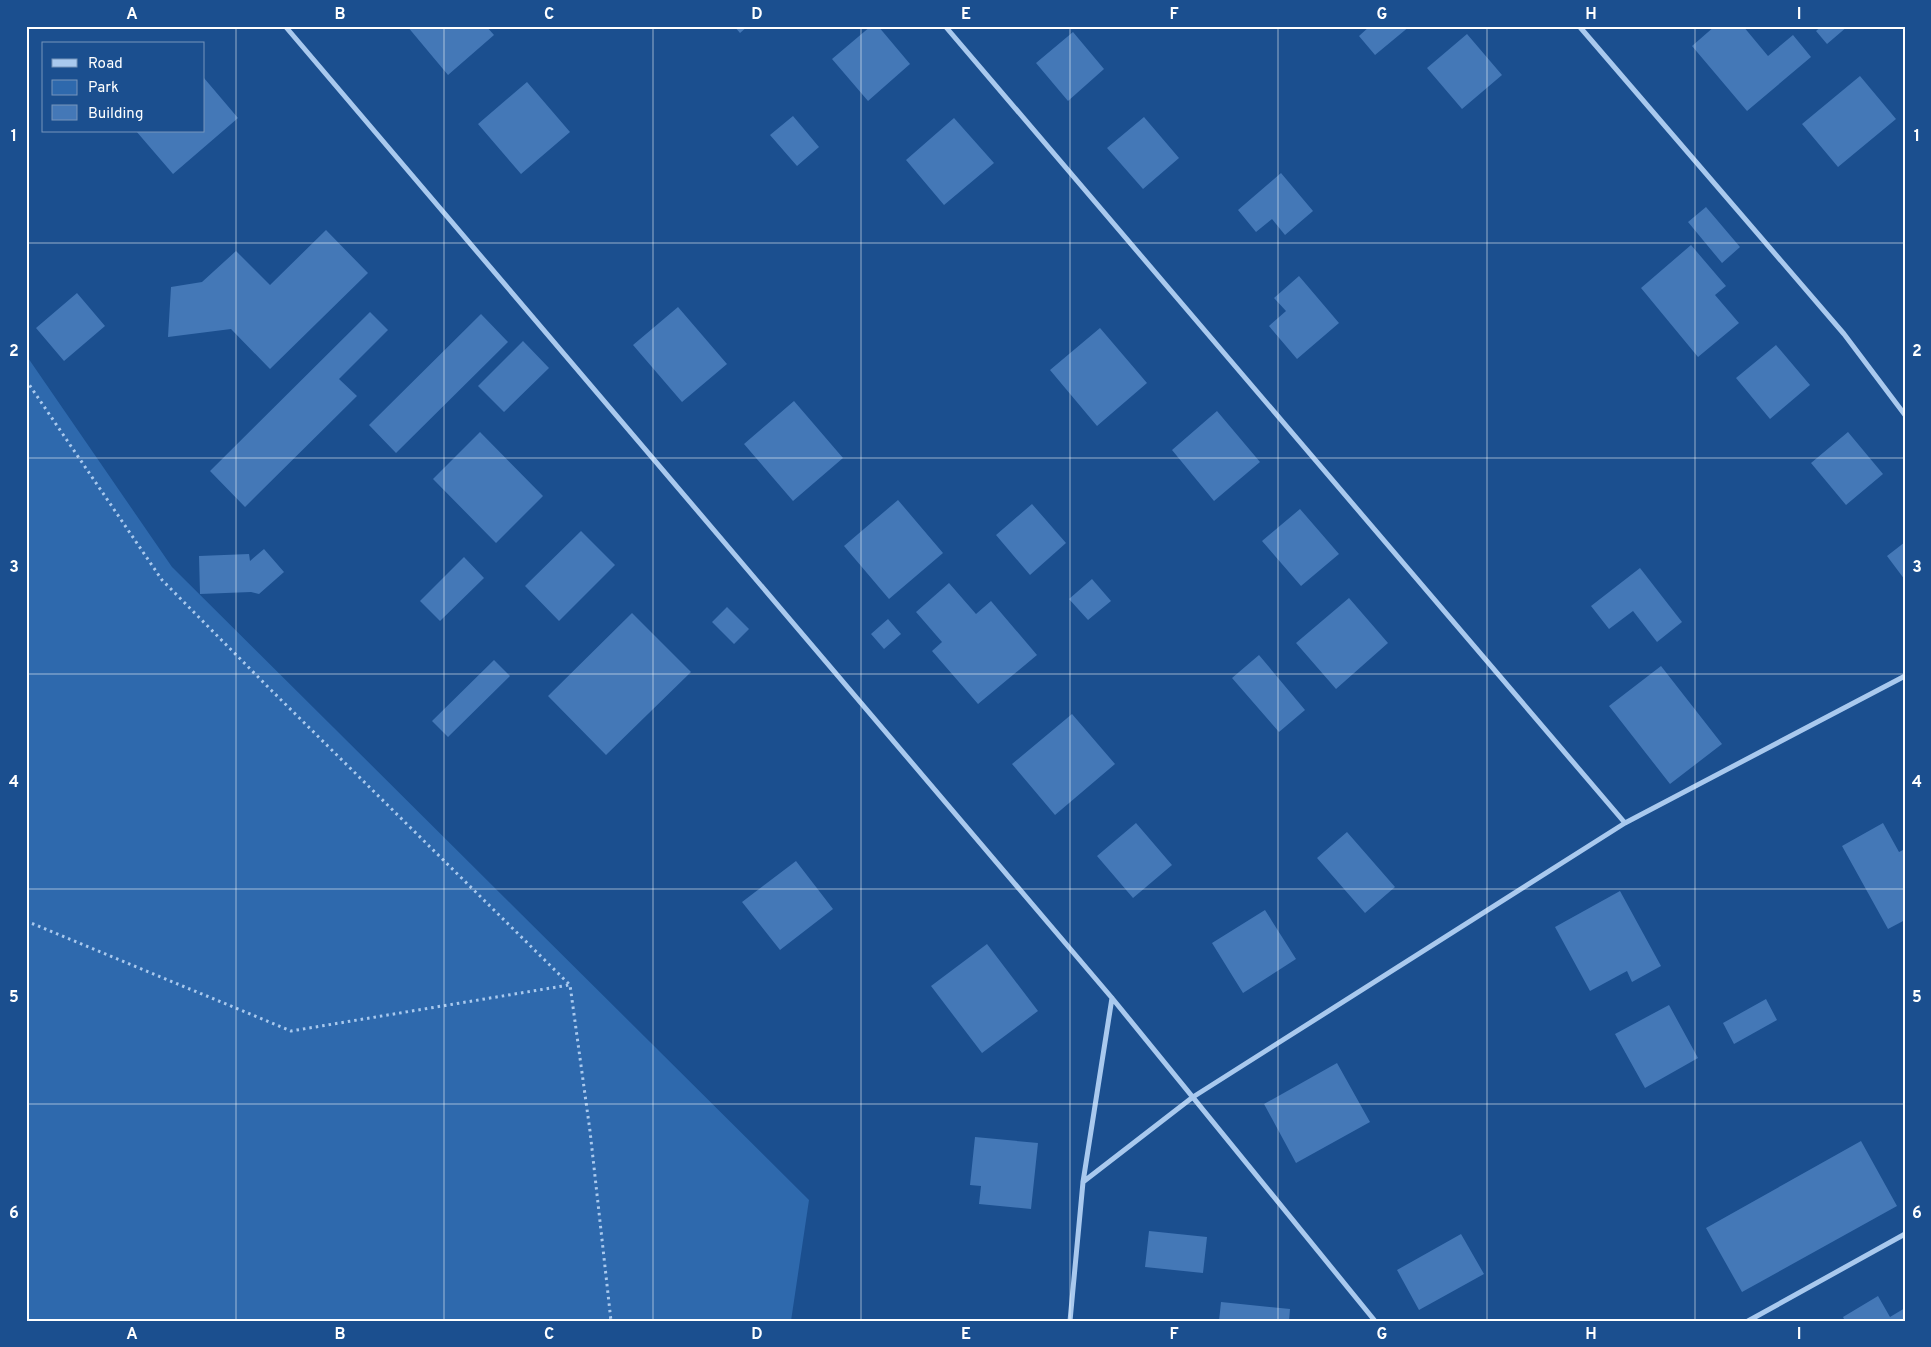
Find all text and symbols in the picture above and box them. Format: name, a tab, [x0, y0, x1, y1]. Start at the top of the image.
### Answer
text: A	[126, 5, 138, 25]
text: B	[334, 5, 346, 25]
text: C	[544, 5, 554, 25]
text: D	[751, 5, 763, 25]
text: E	[961, 5, 971, 25]
text: F	[1169, 5, 1179, 25]
text: G	[1377, 5, 1387, 25]
text: H	[1585, 5, 1597, 25]
text: I	[1797, 5, 1801, 25]
legend	[42, 42, 205, 132]
text: Road	[88, 55, 123, 74]
text: Park	[88, 79, 119, 98]
text: Building	[88, 105, 143, 124]
text: 1	[11, 127, 17, 147]
text: 1	[1914, 127, 1920, 147]
text: 2	[9, 342, 19, 362]
text: 2	[1912, 342, 1922, 362]
text: 3	[9, 558, 19, 578]
text: 3	[1912, 558, 1922, 578]
text: 4	[9, 773, 19, 793]
text: 4	[1912, 773, 1922, 793]
text: 5	[9, 988, 19, 1008]
text: 5	[1912, 988, 1922, 1008]
text: 6	[9, 1204, 19, 1224]
text: 6	[1912, 1204, 1922, 1224]
text: A	[126, 1325, 138, 1345]
text: B	[334, 1325, 346, 1345]
text: C	[544, 1325, 554, 1345]
text: D	[751, 1325, 763, 1345]
text: E	[961, 1325, 971, 1345]
text: F	[1169, 1325, 1179, 1345]
text: G	[1377, 1325, 1387, 1345]
text: H	[1585, 1325, 1597, 1345]
text: I	[1797, 1325, 1801, 1345]

